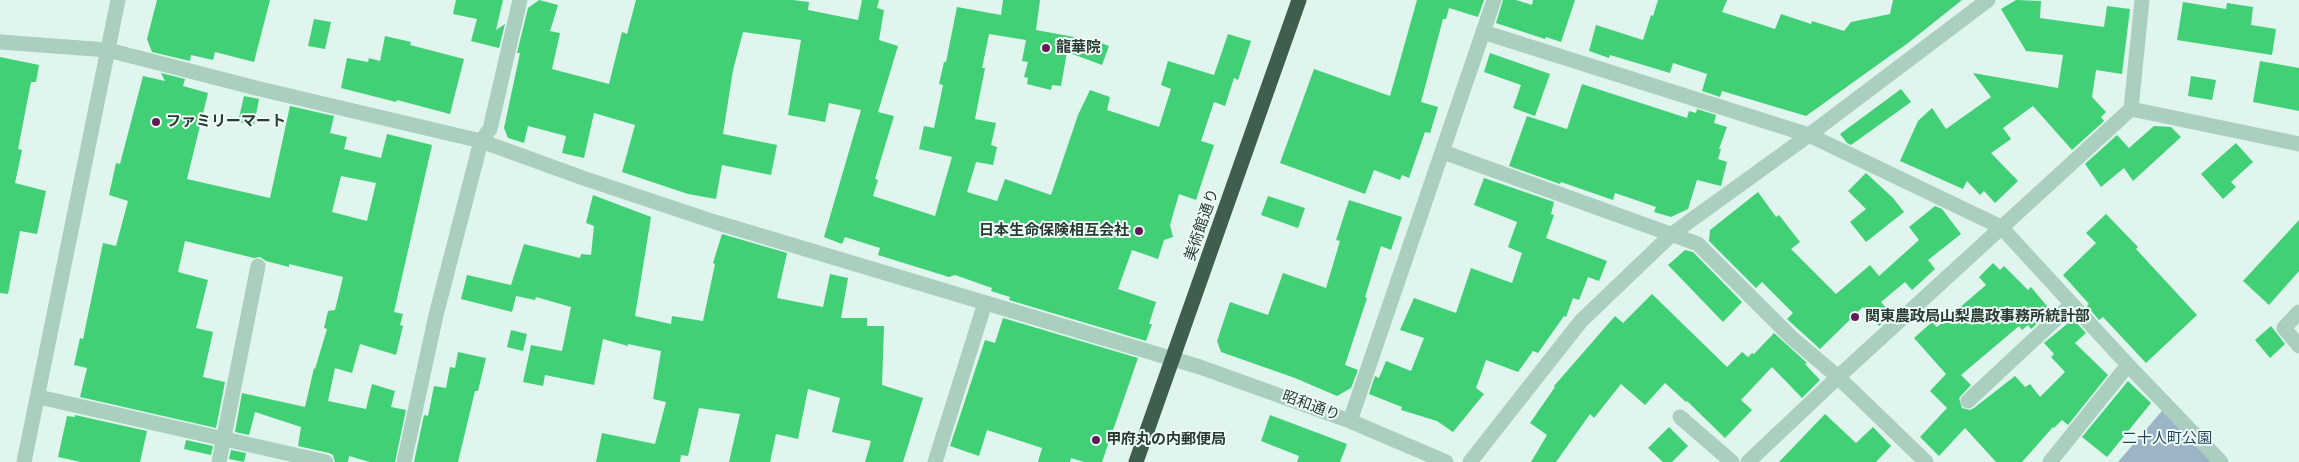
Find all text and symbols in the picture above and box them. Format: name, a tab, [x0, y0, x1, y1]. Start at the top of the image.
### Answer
place label: 龍華院	[1056, 39, 1101, 57]
marker: 龍華院	[1040, 42, 1052, 54]
place label: ファミリーマート	[166, 113, 286, 131]
marker: ファミリーマート	[150, 116, 162, 128]
street label: 美術館通り	[1181, 187, 1223, 263]
place label: 日本生命保険相互会社	[979, 222, 1129, 240]
marker: 日本生命保険相互会社	[1133, 225, 1145, 237]
place label: 関東農政局山梨農政事務所統計部	[1865, 308, 2090, 326]
marker: 関東農政局山梨農政事務所統計部	[1849, 311, 1861, 323]
street label: 昭和通り	[1280, 387, 1342, 425]
park label: 二十人町公園	[2122, 430, 2212, 448]
place label: 甲府丸の内郵便局	[1106, 431, 1226, 449]
marker: 甲府丸の内郵便局	[1090, 434, 1102, 446]

